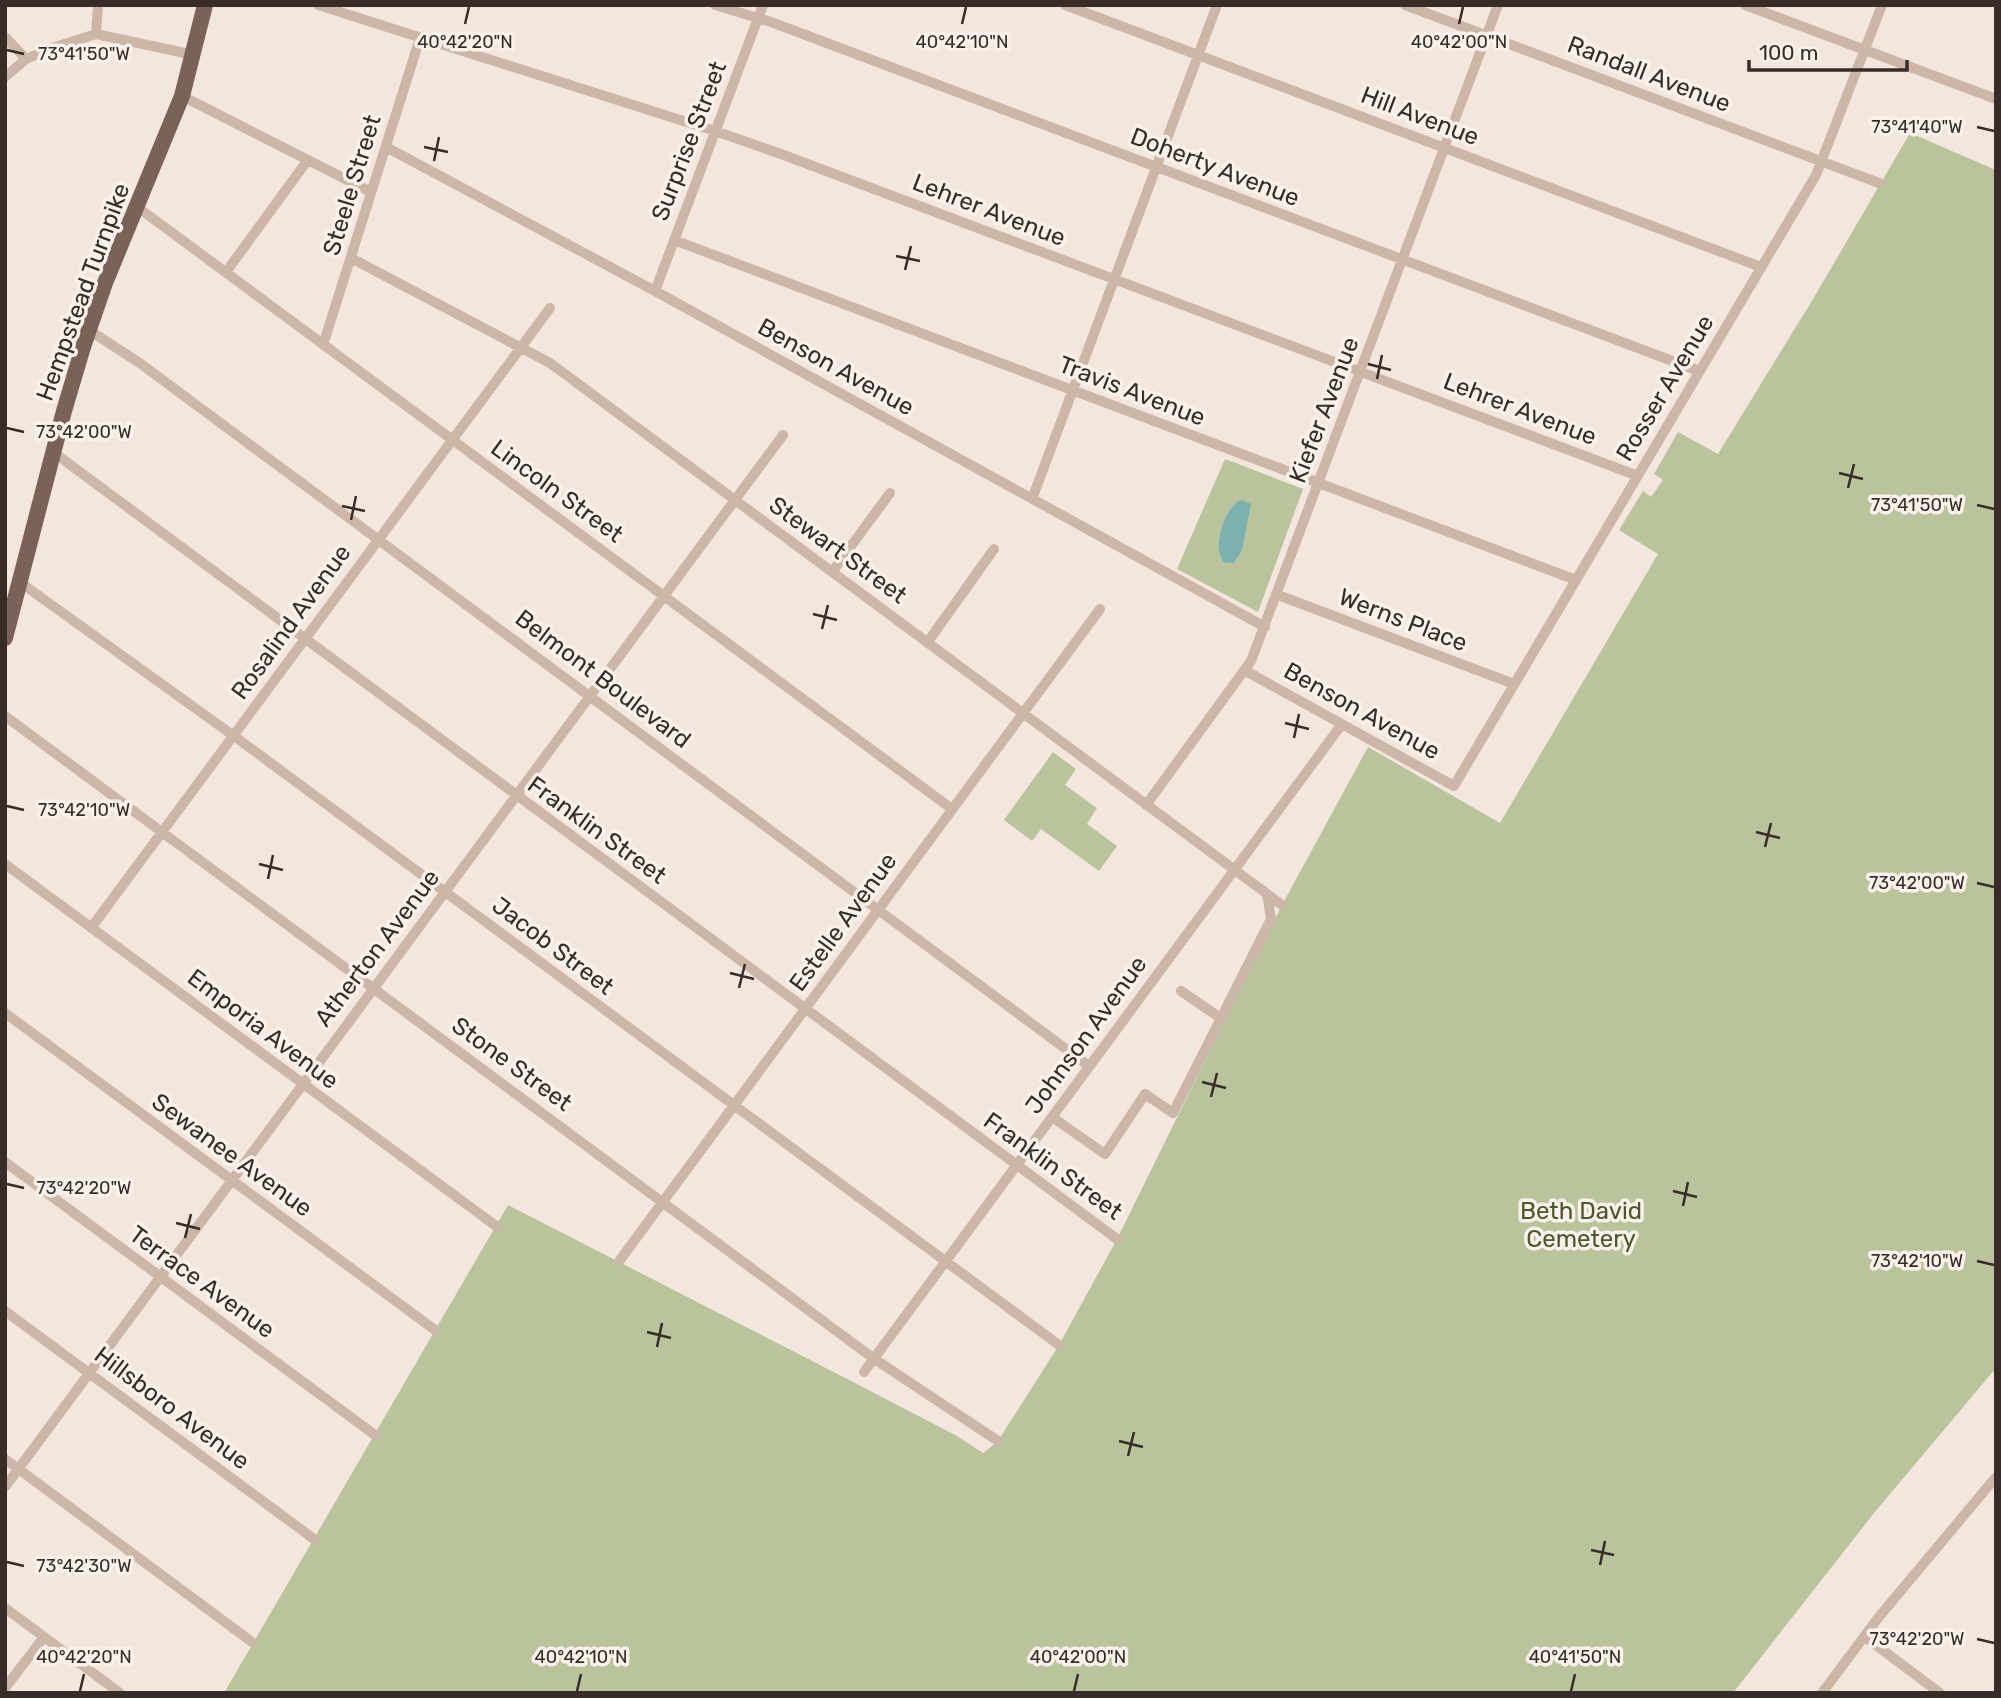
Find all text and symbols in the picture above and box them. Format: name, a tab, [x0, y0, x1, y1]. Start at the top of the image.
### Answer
scale bar	[1749, 28, 1906, 72]
street label: Randall Avenue	[1564, 30, 1734, 118]
text: 40°42'20"N	[417, 31, 513, 53]
text: 40°42'10"N	[916, 31, 1008, 53]
text: 40°42'00"N	[1411, 31, 1507, 53]
text: 100 m	[1759, 40, 1818, 65]
text: 73°41'50"W	[38, 43, 130, 65]
street label: Surprise Street	[646, 57, 732, 225]
street label: Hill Avenue	[1357, 81, 1483, 151]
street label: Steele Street	[317, 111, 387, 259]
text: 73°41'40"W	[1871, 116, 1963, 138]
street label: Doherty Avenue	[1127, 122, 1303, 212]
street label: Lehrer Avenue	[909, 168, 1069, 252]
street label: Hempstead Turnpike	[31, 179, 135, 405]
street label: Rosser Avenue	[1610, 310, 1720, 466]
street label: Benson Avenue	[753, 313, 919, 421]
street label: Kiefer Avenue	[1283, 333, 1365, 487]
street label: Travis Avenue	[1055, 350, 1209, 432]
street label: Lehrer Avenue	[1440, 367, 1600, 451]
text: 73°42'00"W	[36, 421, 132, 443]
street label: Lincoln Street	[485, 434, 629, 548]
street label: Stewart Street	[764, 491, 912, 609]
text: 73°41'50"W	[1871, 494, 1963, 516]
street label: Rosalind Avenue	[225, 539, 357, 705]
street label: Werns Place	[1335, 583, 1471, 657]
street label: Belmont Boulevard	[510, 604, 696, 754]
street label: Benson Avenue	[1279, 657, 1445, 765]
street label: Franklin Street	[522, 770, 672, 890]
text: 73°42'10"W	[38, 799, 130, 821]
street label: Estelle Avenue	[783, 847, 903, 997]
street label: Atherton Avenue	[309, 864, 445, 1032]
text: 73°42'00"W	[1869, 872, 1965, 894]
street label: Jacob Street	[487, 891, 619, 1001]
street label: Johnson Avenue	[1019, 951, 1153, 1119]
street label: Emporia Avenue	[182, 963, 344, 1095]
street label: Stone Street	[447, 1011, 577, 1117]
street label: Sewanee Avenue	[147, 1088, 317, 1222]
street label: Franklin Street	[978, 1106, 1128, 1226]
text: 73°42'20"W	[36, 1177, 132, 1199]
park label: Beth David Cemetery	[1520, 1197, 1642, 1253]
street label: Terrace Avenue	[124, 1220, 280, 1344]
text: 73°42'10"W	[1871, 1250, 1963, 1272]
street label: Hillsboro Avenue	[89, 1341, 255, 1475]
text: 73°42'30"W	[36, 1555, 132, 1577]
text: 73°42'20"W	[1869, 1628, 1965, 1650]
text: 40°42'20"N	[36, 1646, 132, 1668]
text: 40°42'10"N	[535, 1646, 627, 1668]
text: 40°42'00"N	[1030, 1646, 1126, 1668]
text: 40°41'50"N	[1529, 1646, 1621, 1668]

